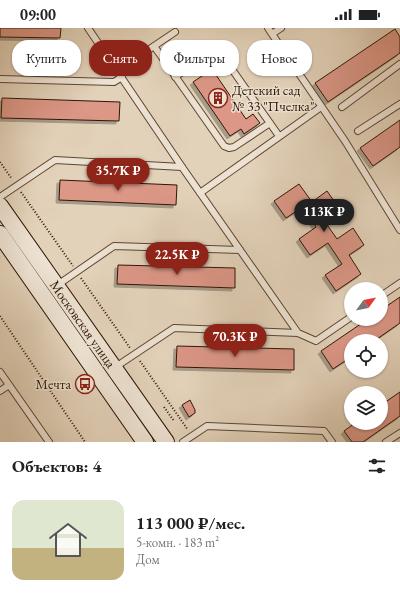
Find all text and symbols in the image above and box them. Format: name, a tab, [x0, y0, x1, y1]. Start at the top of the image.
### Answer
text: 09:00	[20, 5, 56, 24]
chip: Купить	[12, 40, 81, 76]
chip: Снять	[89, 40, 152, 76]
chip: Фильтры	[160, 40, 239, 76]
chip: Новое	[247, 40, 312, 76]
place label: Детский сад № 33 "Пчелка"	[232, 81, 315, 115]
building icon: Детский сад № 33 "Пчелка"	[207, 87, 229, 109]
pin: 35.7K ₽	[81, 158, 155, 192]
text: 35.7K ₽	[96, 162, 140, 179]
pin: 113K ₽	[291, 199, 357, 233]
text: 113K ₽	[303, 203, 345, 220]
pin: 22.5K ₽	[140, 242, 214, 276]
text: 22.5K ₽	[155, 246, 199, 263]
street label: Московская улица	[46, 277, 120, 372]
north arrow	[344, 282, 388, 326]
map controls	[344, 282, 388, 430]
pin: 70.3K ₽	[198, 324, 272, 358]
text: 70.3K ₽	[213, 328, 257, 345]
button: locate	[344, 334, 388, 378]
bus stop icon: Мечта	[74, 373, 96, 395]
place label: Мечта	[36, 375, 71, 393]
button: layers	[344, 386, 388, 430]
text: Объектов: 4	[12, 455, 102, 477]
icon: filters	[366, 455, 388, 477]
text: 113 000 ₽/мес.	[136, 512, 245, 534]
icon: home	[44, 516, 92, 564]
text: 5-комн. · 183 m²	[136, 534, 219, 551]
text: Дом	[136, 551, 160, 568]

